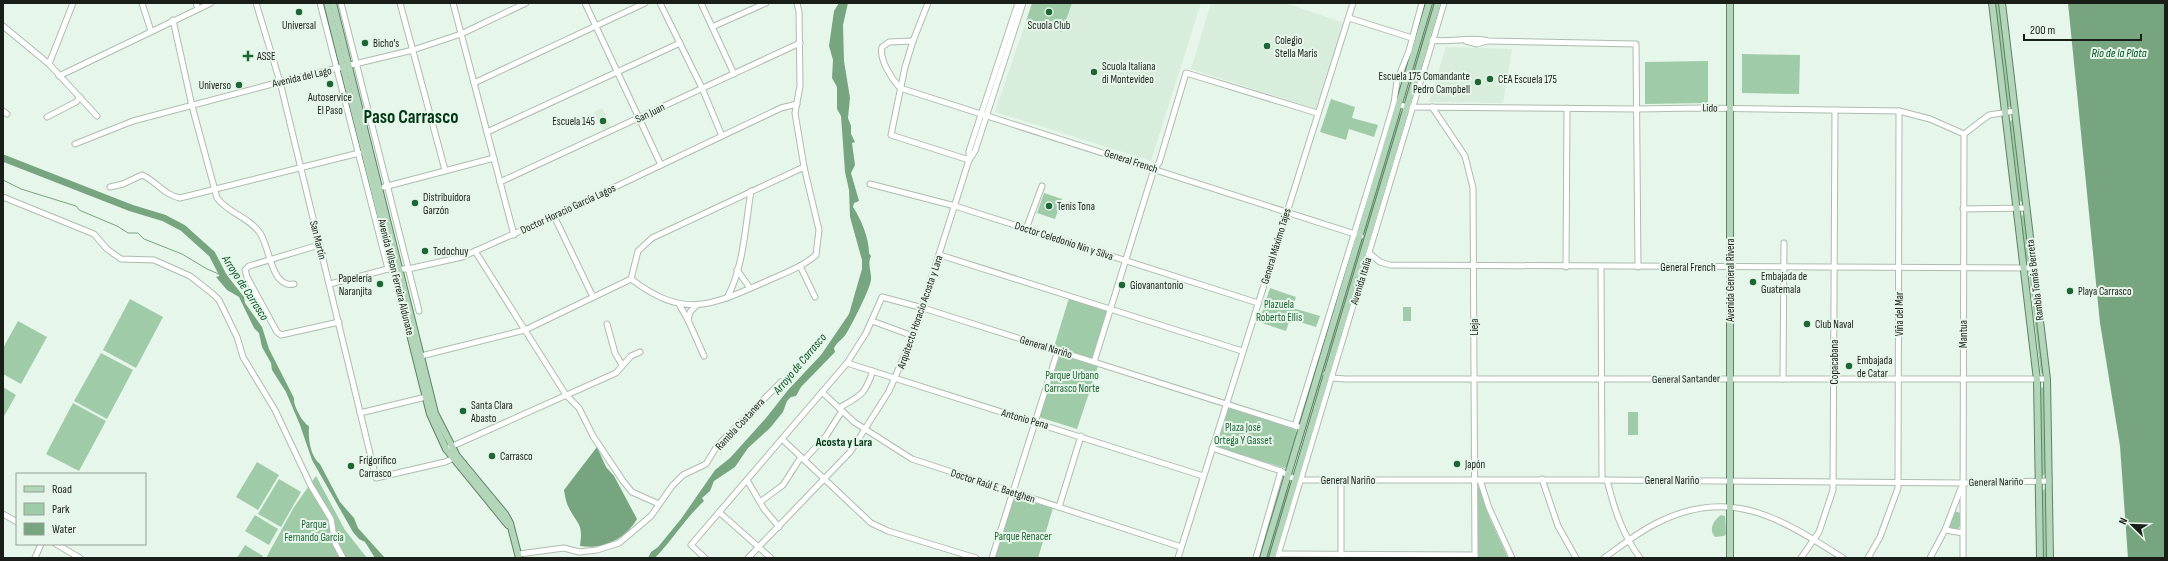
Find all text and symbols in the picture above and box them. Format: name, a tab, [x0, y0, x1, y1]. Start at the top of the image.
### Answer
marker: Universal	[294, 7, 304, 17]
marker: Scuola Club	[1044, 7, 1054, 17]
scale bar	[2024, 16, 2141, 42]
place label: Universal	[282, 19, 316, 32]
place label: Scuola Club	[1028, 19, 1071, 32]
text: 200 m	[2030, 23, 2056, 38]
place label: Colegio Stella Maris	[1275, 34, 1317, 60]
place label: Bicho's	[373, 37, 399, 50]
marker: Bicho's	[360, 38, 370, 48]
marker: Colegio Stella Maris	[1262, 41, 1272, 51]
water label: Río de la Plata	[2091, 46, 2147, 61]
marker: ASSE	[242, 50, 254, 62]
place label: ASSE	[256, 50, 275, 63]
place label: Scuola Italiana di Montevideo	[1102, 60, 1156, 86]
street label: Avenida del Lago	[270, 64, 333, 90]
marker: Scuola Italiana di Montevideo	[1089, 67, 1099, 77]
place label: Escuela 175 Comandante Pedro Campbell	[1379, 70, 1470, 96]
place label: CEA Escuela 175	[1498, 73, 1557, 86]
marker: CEA Escuela 175	[1485, 74, 1495, 84]
marker: Escuela 175 Comandante Pedro Campbell	[1473, 77, 1483, 87]
place label: Universo	[199, 79, 231, 92]
marker: Autoservice El Paso	[325, 79, 335, 89]
marker: Universo	[234, 80, 244, 90]
place label: Autoservice El Paso	[307, 91, 352, 117]
street label: San Juan	[633, 100, 667, 126]
street label: Lido	[1702, 101, 1718, 115]
district label: Paso Carrasco	[364, 106, 458, 129]
place label: Escuela 145	[552, 115, 595, 128]
marker: Escuela 145	[598, 116, 608, 126]
street label: General French	[1103, 146, 1160, 176]
street label: Doctor Horacio García Lagos	[518, 181, 618, 237]
place label: Distribuidora Garzón	[423, 191, 471, 217]
marker: Distribuidora Garzón	[410, 198, 420, 208]
place label: Tenis Tona	[1057, 200, 1095, 213]
marker: Tenis Tona	[1044, 201, 1054, 211]
street label: General Máximo Tajes	[1258, 206, 1294, 286]
street label: Avenida Wilson Ferreira Aldunate	[375, 217, 417, 337]
street label: San Martín	[307, 219, 329, 261]
street label: Doctor Celedonio Nin y Silva	[1013, 219, 1115, 263]
street label: Avenida General Rivera	[1724, 238, 1737, 323]
street label: Rambla Tomás Berreta	[2024, 239, 2046, 321]
place label: Todochuy	[433, 245, 469, 258]
marker: Todochuy	[420, 246, 430, 256]
water label: Arroyo de Carrasco	[218, 252, 272, 324]
street label: Arquitecto Horacio Acosta y Lara	[894, 253, 946, 372]
street label: Avenida Italia	[1347, 256, 1374, 307]
street label: General French	[1660, 261, 1716, 274]
place label: Embajada de Guatemala	[1761, 270, 1807, 296]
place label: Papelería Naranjita	[338, 272, 372, 298]
marker: Embajada de Guatemala	[1748, 277, 1758, 287]
marker: Papelería Naranjita	[375, 279, 385, 289]
place label: Giovanantonio	[1130, 279, 1184, 292]
marker: Giovanantonio	[1117, 280, 1127, 290]
place label: Playa Carrasco	[2078, 285, 2132, 298]
marker: Playa Carrasco	[2065, 286, 2075, 296]
street label: Viña del Mar	[1893, 292, 1906, 336]
park label: Plazuela Roberto Ellis	[1256, 298, 1302, 324]
place label: Club Naval	[1815, 318, 1853, 331]
street label: Lieja	[1468, 319, 1481, 335]
marker: Club Naval	[1802, 319, 1812, 329]
street label: Mantua	[1957, 320, 1970, 348]
water label: Arroyo de Carrasco	[770, 330, 830, 398]
street label: General Nariño	[1018, 333, 1074, 361]
street label: Copacabana	[1828, 340, 1841, 384]
place label: Embajada de Catar	[1857, 354, 1892, 380]
marker: Embajada de Catar	[1844, 361, 1854, 371]
park label: Parque Urbano Carrasco Norte	[1044, 369, 1100, 395]
street label: General Santander	[1652, 372, 1720, 386]
street label: Rambla Costanera	[713, 395, 767, 453]
place label: Santa Clara Abasto	[470, 399, 513, 425]
marker: Santa Clara Abasto	[458, 406, 468, 416]
street label: Antonio Pena	[999, 406, 1050, 432]
park label: Plaza José Ortega Y Gasset	[1214, 421, 1273, 447]
district label: Acosta y Lara	[815, 435, 872, 450]
place label: Carrasco	[500, 450, 533, 463]
marker: Carrasco	[487, 451, 497, 461]
place label: Frigorífico Carrasco	[359, 454, 397, 480]
place label: Japón	[1464, 458, 1486, 471]
marker: Japón	[1452, 459, 1462, 469]
marker: Frigorífico Carrasco	[346, 461, 356, 471]
street label: Doctor Raúl E. Baetghen	[949, 466, 1037, 506]
legend	[16, 473, 146, 545]
street label: General Nariño	[1321, 474, 1376, 487]
street label: General Nariño	[1645, 474, 1700, 487]
street label: General Nariño	[1969, 475, 2024, 489]
text: Road	[52, 482, 72, 497]
text: Park	[52, 502, 70, 517]
north arrow	[2112, 505, 2152, 545]
text: N	[2116, 516, 2130, 527]
park label: Parque Fernando Garcia	[284, 518, 344, 544]
text: Water	[52, 522, 76, 537]
park label: Parque Renacer	[994, 530, 1052, 543]

